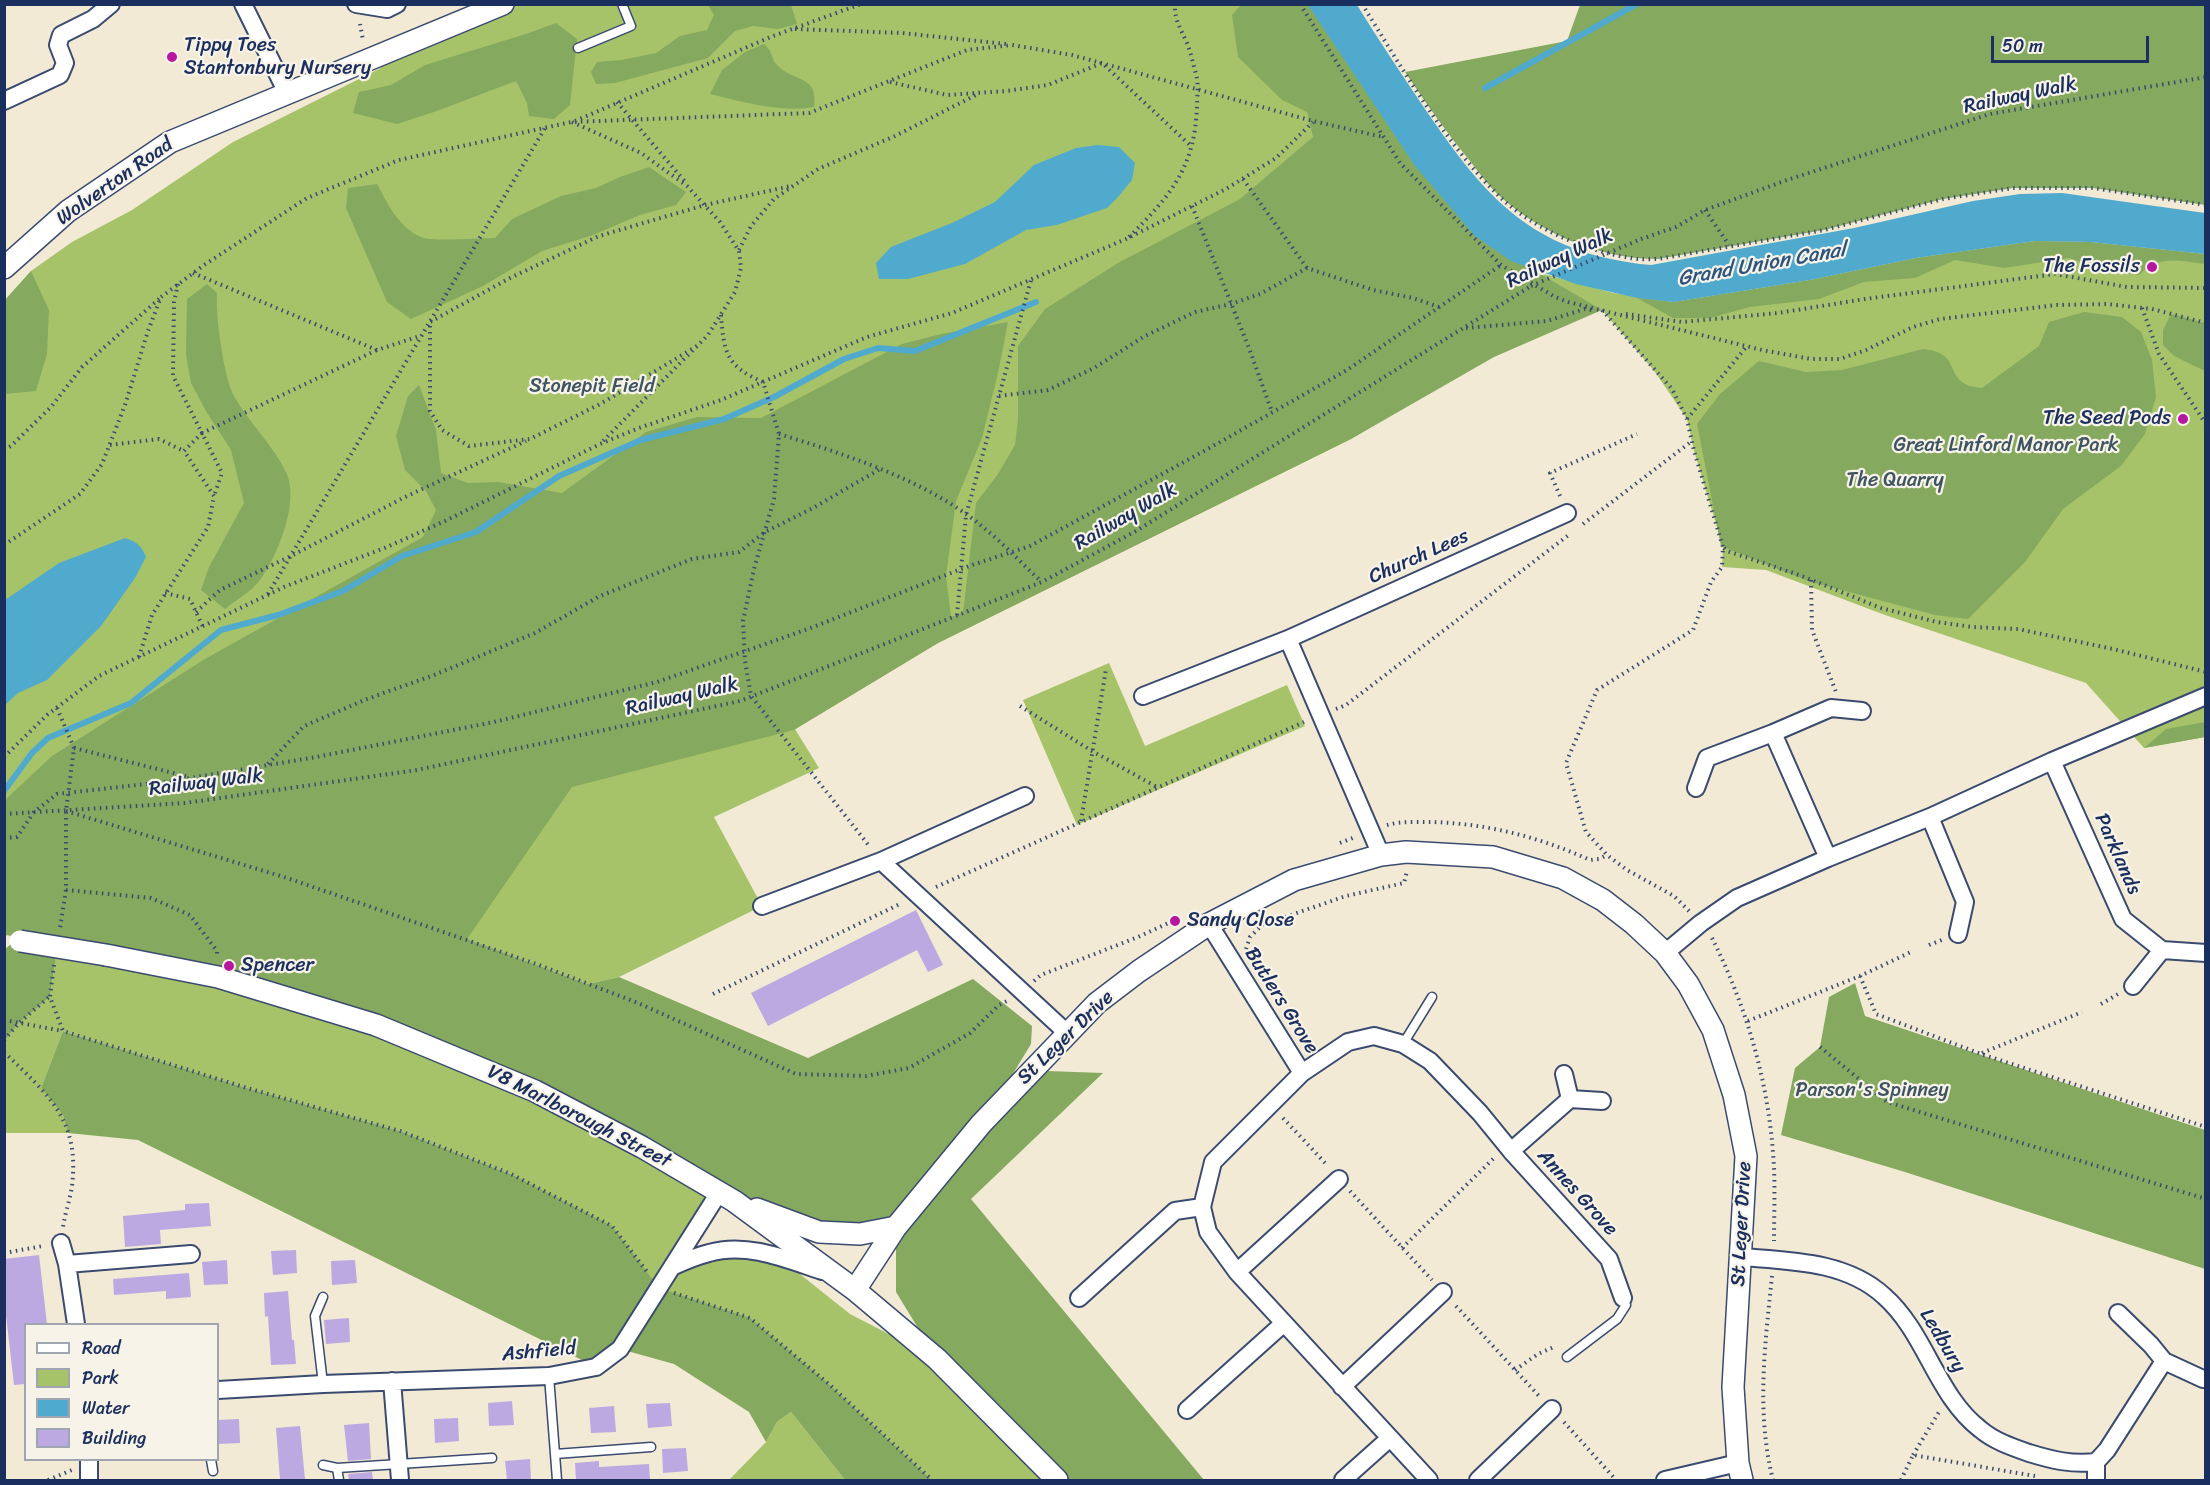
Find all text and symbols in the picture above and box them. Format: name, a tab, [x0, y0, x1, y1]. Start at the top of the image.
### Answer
scale bar	[1994, 24, 2152, 62]
text: 50 m	[2002, 30, 2043, 62]
place label: Tippy Toes Stantonbury Nursery	[184, 34, 371, 81]
marker: Tippy Toes Stantonbury Nursery	[165, 50, 179, 64]
street label: Railway Walk	[1962, 72, 2078, 120]
street label: Wolverton Road	[52, 133, 178, 231]
street label: Railway Walk	[1503, 224, 1617, 294]
water label: Grand Union Canal	[1676, 238, 1848, 292]
place label: The Fossils	[2043, 255, 2140, 279]
marker: The Fossils	[2145, 260, 2159, 274]
park label: Stonepit Field	[529, 375, 655, 399]
place label: The Seed Pods	[2043, 407, 2171, 431]
marker: The Seed Pods	[2176, 412, 2190, 426]
park label: Great Linford Manor Park	[1894, 434, 2118, 458]
park label: The Quarry	[1846, 469, 1944, 493]
street label: Railway Walk	[1070, 478, 1182, 556]
street label: Church Lees	[1365, 524, 1473, 590]
street label: Railway Walk	[624, 672, 740, 722]
street label: Railway Walk	[148, 764, 264, 802]
street label: Parklands	[2088, 810, 2146, 898]
place label: Sandy Close	[1187, 909, 1294, 933]
marker: Sandy Close	[1168, 914, 1182, 928]
street label: Butlers Grove	[1239, 943, 1323, 1059]
place label: Spencer	[241, 954, 314, 978]
marker: Spencer	[222, 959, 236, 973]
street label: St Leger Drive	[1013, 986, 1119, 1090]
street label: V8 Marlborough Street	[483, 1060, 675, 1174]
park label: Parson's Spinney	[1795, 1079, 1949, 1103]
street label: Annes Grove	[1532, 1145, 1622, 1241]
street label: St Leger Drive	[1727, 1161, 1757, 1287]
street label: Ledbury	[1914, 1305, 1970, 1377]
legend	[24, 1323, 219, 1461]
text: Road	[82, 1332, 121, 1364]
street label: Ashfield	[501, 1337, 577, 1367]
text: Park	[82, 1362, 119, 1394]
text: Water	[82, 1392, 129, 1424]
text: Building	[82, 1422, 146, 1454]

